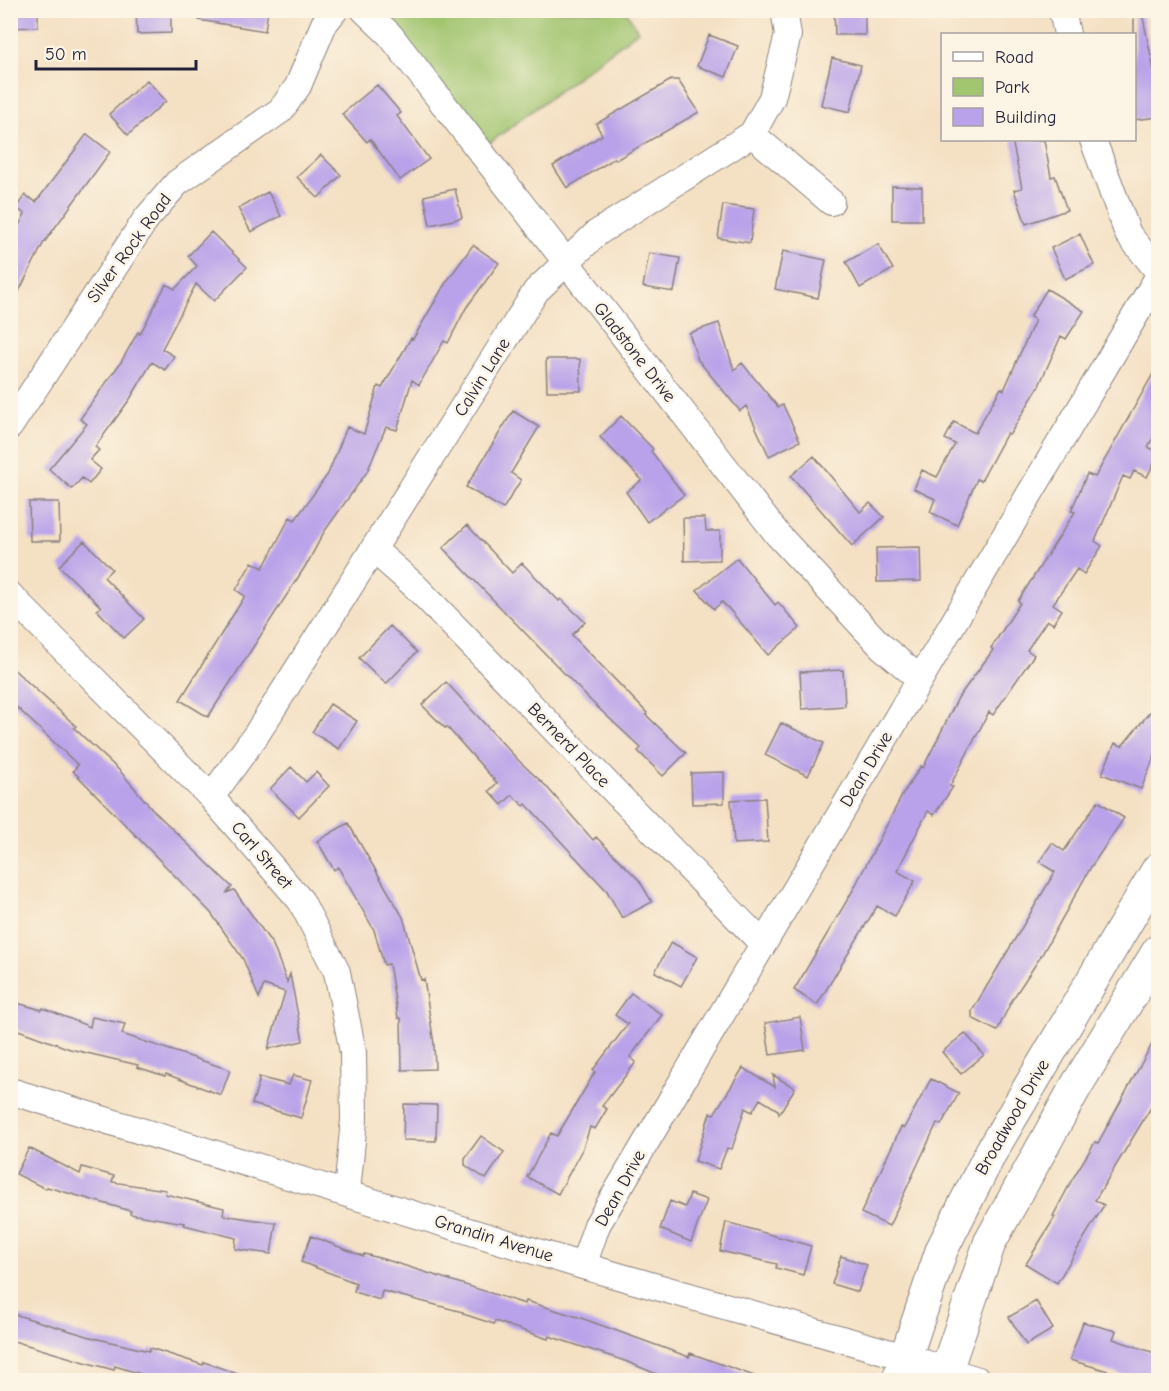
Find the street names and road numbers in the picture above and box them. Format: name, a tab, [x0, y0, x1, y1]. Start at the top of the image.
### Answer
street label: Silver Rock Road	[83, 190, 176, 307]
street label: Gladstone Drive	[589, 298, 680, 406]
street label: Calvin Lane	[450, 334, 515, 420]
street label: Bernerd Place	[523, 699, 614, 792]
street label: Dean Drive	[836, 728, 897, 811]
street label: Carl Street	[227, 817, 297, 894]
street label: Broadwood Drive	[971, 1056, 1054, 1179]
street label: Dean Drive	[591, 1146, 650, 1230]
street label: Grandin Avenue	[432, 1210, 556, 1267]

